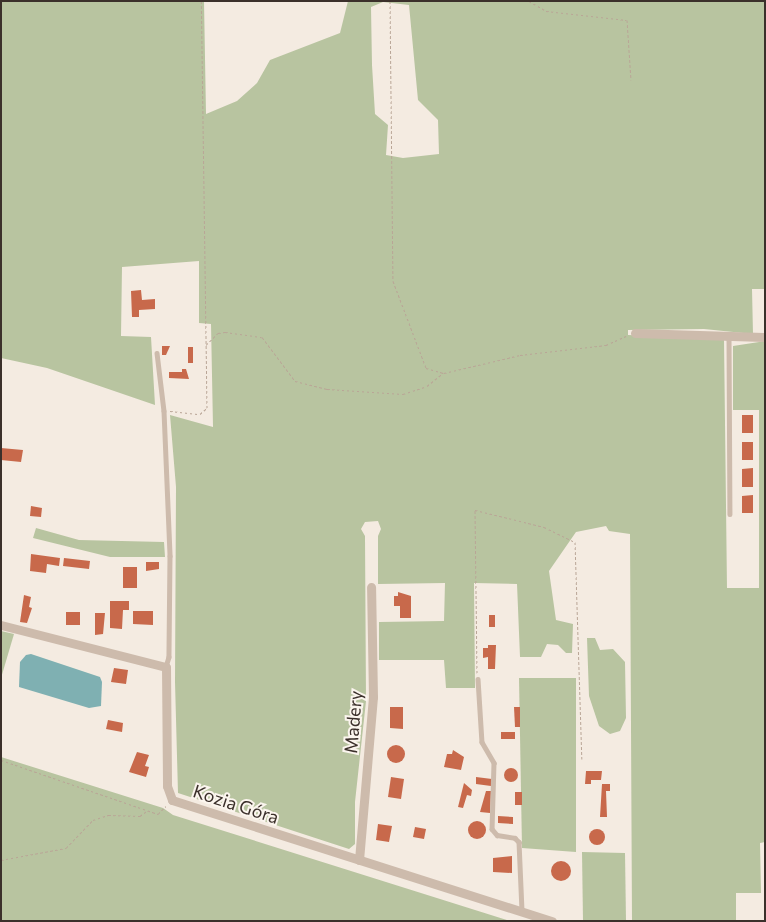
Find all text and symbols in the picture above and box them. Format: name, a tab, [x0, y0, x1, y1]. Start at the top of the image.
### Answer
street label: Madery	[340, 690, 366, 754]
street label: Kozia Góra	[190, 780, 282, 828]

